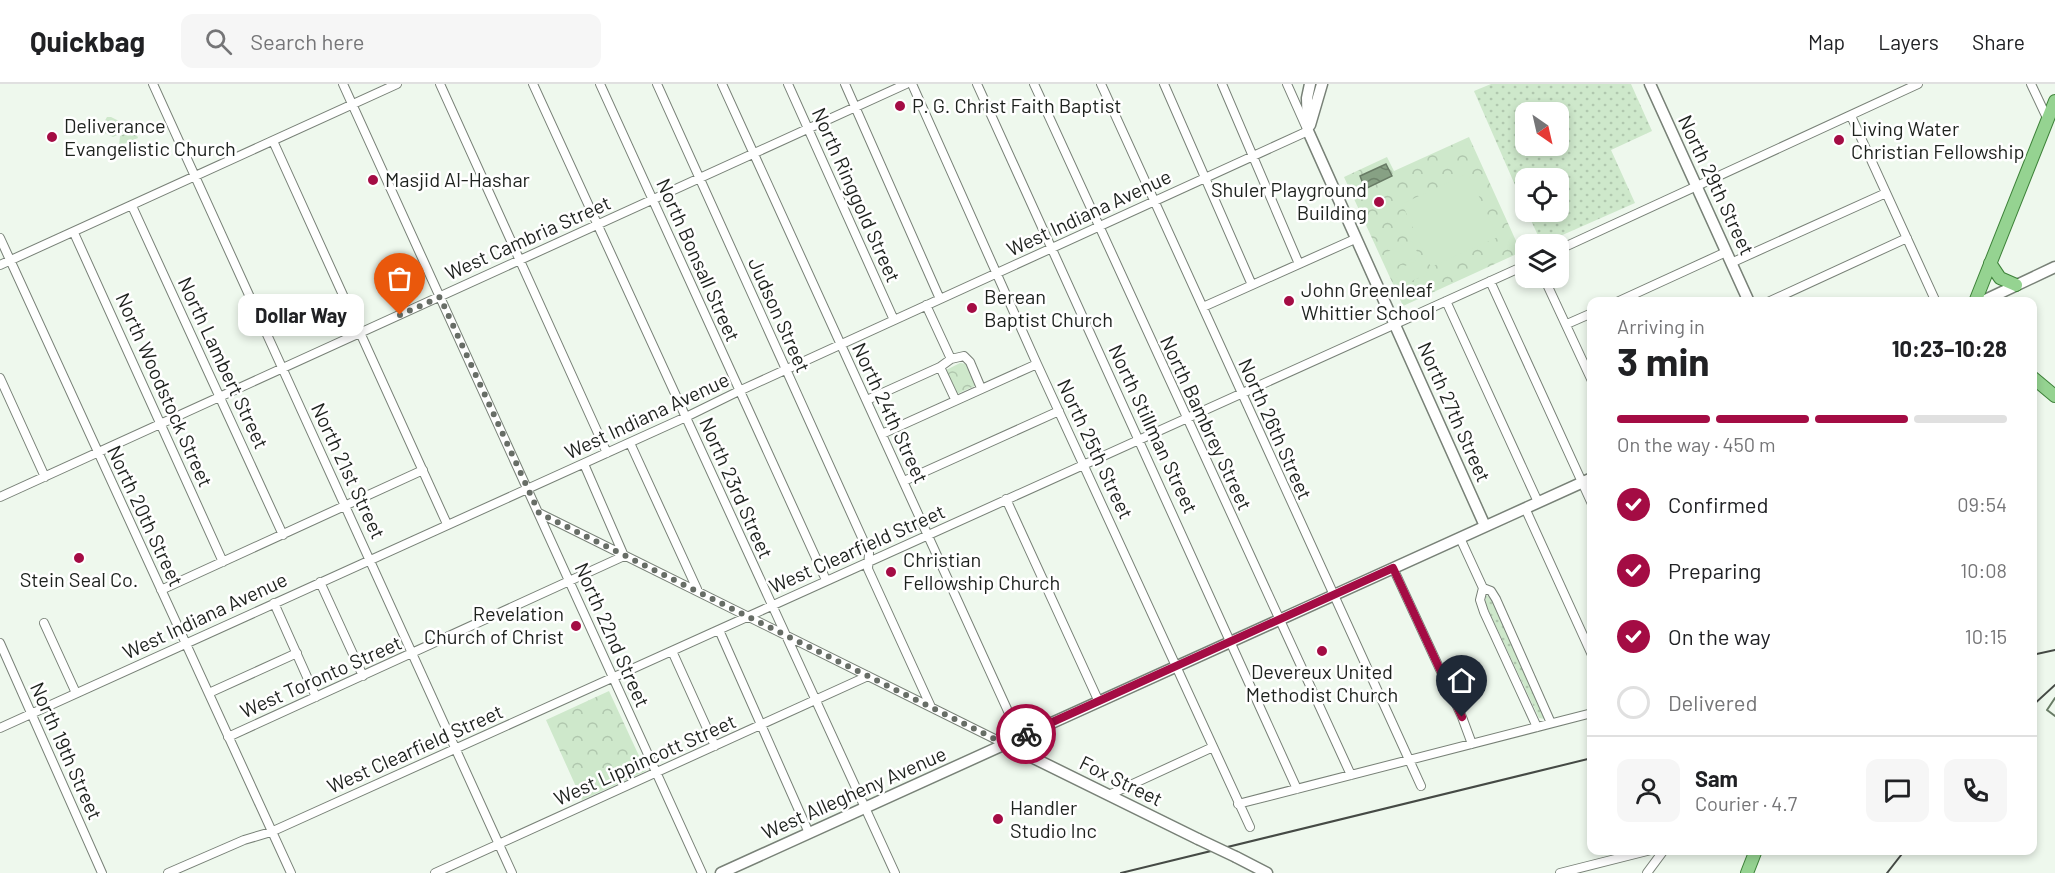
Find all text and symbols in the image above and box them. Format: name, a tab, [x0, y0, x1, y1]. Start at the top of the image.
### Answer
search box	[181, 14, 601, 68]
text: Quickbag	[30, 24, 145, 58]
icon: search	[202, 25, 235, 58]
text: Search here	[250, 28, 365, 54]
text: Map	[1808, 29, 1845, 54]
text: Layers	[1878, 29, 1939, 54]
text: Share	[1972, 29, 2025, 54]
place label: P. G. Christ Faith Baptist	[912, 93, 1122, 117]
marker: P. G. Christ Faith Baptist	[893, 99, 907, 113]
north arrow	[1515, 102, 1569, 156]
map controls	[1515, 102, 1569, 288]
street label: North Ringgold Street	[808, 104, 906, 286]
street label: North 29th Street	[1674, 111, 1760, 258]
place label: Deliverance Evangelistic Church	[64, 113, 236, 160]
place label: Living Water Christian Fellowship	[1851, 116, 2025, 163]
marker: Deliverance Evangelistic Church	[45, 130, 59, 144]
marker: Living Water Christian Fellowship	[1832, 133, 1846, 147]
street label: West Indiana Avenue	[1003, 163, 1175, 261]
place label: Masjid Al-Hashar	[385, 167, 530, 191]
button: locate	[1515, 168, 1569, 222]
marker: Masjid Al-Hashar	[366, 173, 380, 187]
street label: North Bonsall Street	[652, 174, 746, 345]
place label: Shuler Playground Building	[1211, 177, 1367, 224]
street label: West Cambria Street	[441, 190, 614, 284]
marker: Shuler Playground Building	[1372, 195, 1386, 209]
button: layers	[1515, 234, 1569, 288]
pin	[374, 253, 425, 315]
street label: Judson Street	[744, 253, 816, 376]
icon: bag	[383, 262, 416, 295]
street label: North Lambert Street	[174, 273, 274, 452]
place label: John Greenleaf Whittier School	[1301, 277, 1435, 324]
place label: Berean Baptist Church	[984, 284, 1113, 331]
street label: North Woodstock Street	[111, 289, 219, 490]
callout: Dollar Way	[238, 294, 364, 336]
marker: John Greenleaf Whittier School	[1282, 294, 1296, 308]
marker: Berean Baptist Church	[965, 301, 979, 315]
text: Dollar Way	[255, 303, 347, 327]
text: Arriving in	[1617, 314, 1705, 338]
street label: North Bambrey Street	[1156, 332, 1258, 514]
text: 10:23–10:28	[1892, 335, 2007, 361]
text: 3 min	[1617, 337, 1710, 384]
street label: North 24th Street	[848, 338, 934, 487]
street label: North 27th Street	[1413, 338, 1497, 485]
street label: North Stillman Street	[1104, 340, 1204, 517]
street label: North 26th Street	[1234, 354, 1318, 503]
street label: West Indiana Avenue	[561, 366, 733, 464]
street label: North 25th Street	[1053, 375, 1139, 522]
street label: North 21st Street	[307, 399, 391, 542]
street label: North 23rd Street	[695, 413, 779, 562]
text: On the way · 450 m	[1617, 432, 1776, 456]
street label: North 20th Street	[103, 441, 189, 590]
icon: check	[1617, 488, 1650, 521]
text: Confirmed	[1668, 491, 1768, 517]
text: 09:54	[1957, 492, 2007, 516]
street label: West Clearfield Street	[765, 499, 948, 598]
place label: Christian Fellowship Church	[903, 547, 1060, 594]
marker: Stein Seal Co.	[72, 551, 86, 565]
icon: check	[1617, 554, 1650, 587]
text: Preparing	[1668, 557, 1761, 583]
text: 10:08	[1960, 558, 2007, 582]
street label: North 22nd Street	[570, 559, 656, 711]
marker: Christian Fellowship Church	[884, 565, 898, 579]
street label: West Indiana Avenue	[119, 566, 291, 664]
place label: Stein Seal Co.	[20, 567, 138, 591]
place label: Revelation Church of Christ	[424, 601, 564, 648]
marker: Revelation Church of Christ	[569, 619, 583, 633]
icon: check	[1617, 620, 1650, 653]
text: On the way	[1668, 623, 1771, 649]
text: 10:15	[1965, 624, 2007, 648]
street label: West Toronto Street	[236, 630, 405, 722]
marker: Devereux United Methodist Church	[1315, 644, 1329, 658]
pin	[1436, 655, 1487, 717]
place label: Devereux United Methodist Church	[1246, 659, 1398, 706]
icon: home	[1445, 664, 1478, 697]
street label: North 19th Street	[26, 678, 108, 823]
text: Delivered	[1668, 689, 1757, 715]
street label: West Clearfield Street	[323, 699, 506, 798]
courier	[996, 704, 1056, 764]
street label: West Lippincott Street	[550, 708, 739, 810]
icon: bike	[1010, 718, 1043, 751]
street label: West Allegheny Avenue	[758, 741, 950, 844]
street label: Fox Street	[1076, 750, 1167, 810]
button: person	[1617, 759, 1680, 822]
button: chat	[1866, 759, 1929, 822]
button: phone	[1944, 759, 2007, 822]
text: Sam	[1695, 765, 1738, 791]
text: Courier · 4.7	[1695, 791, 1797, 815]
place label: Handler Studio Inc	[1010, 795, 1097, 842]
marker: Handler Studio Inc	[991, 812, 1005, 826]

